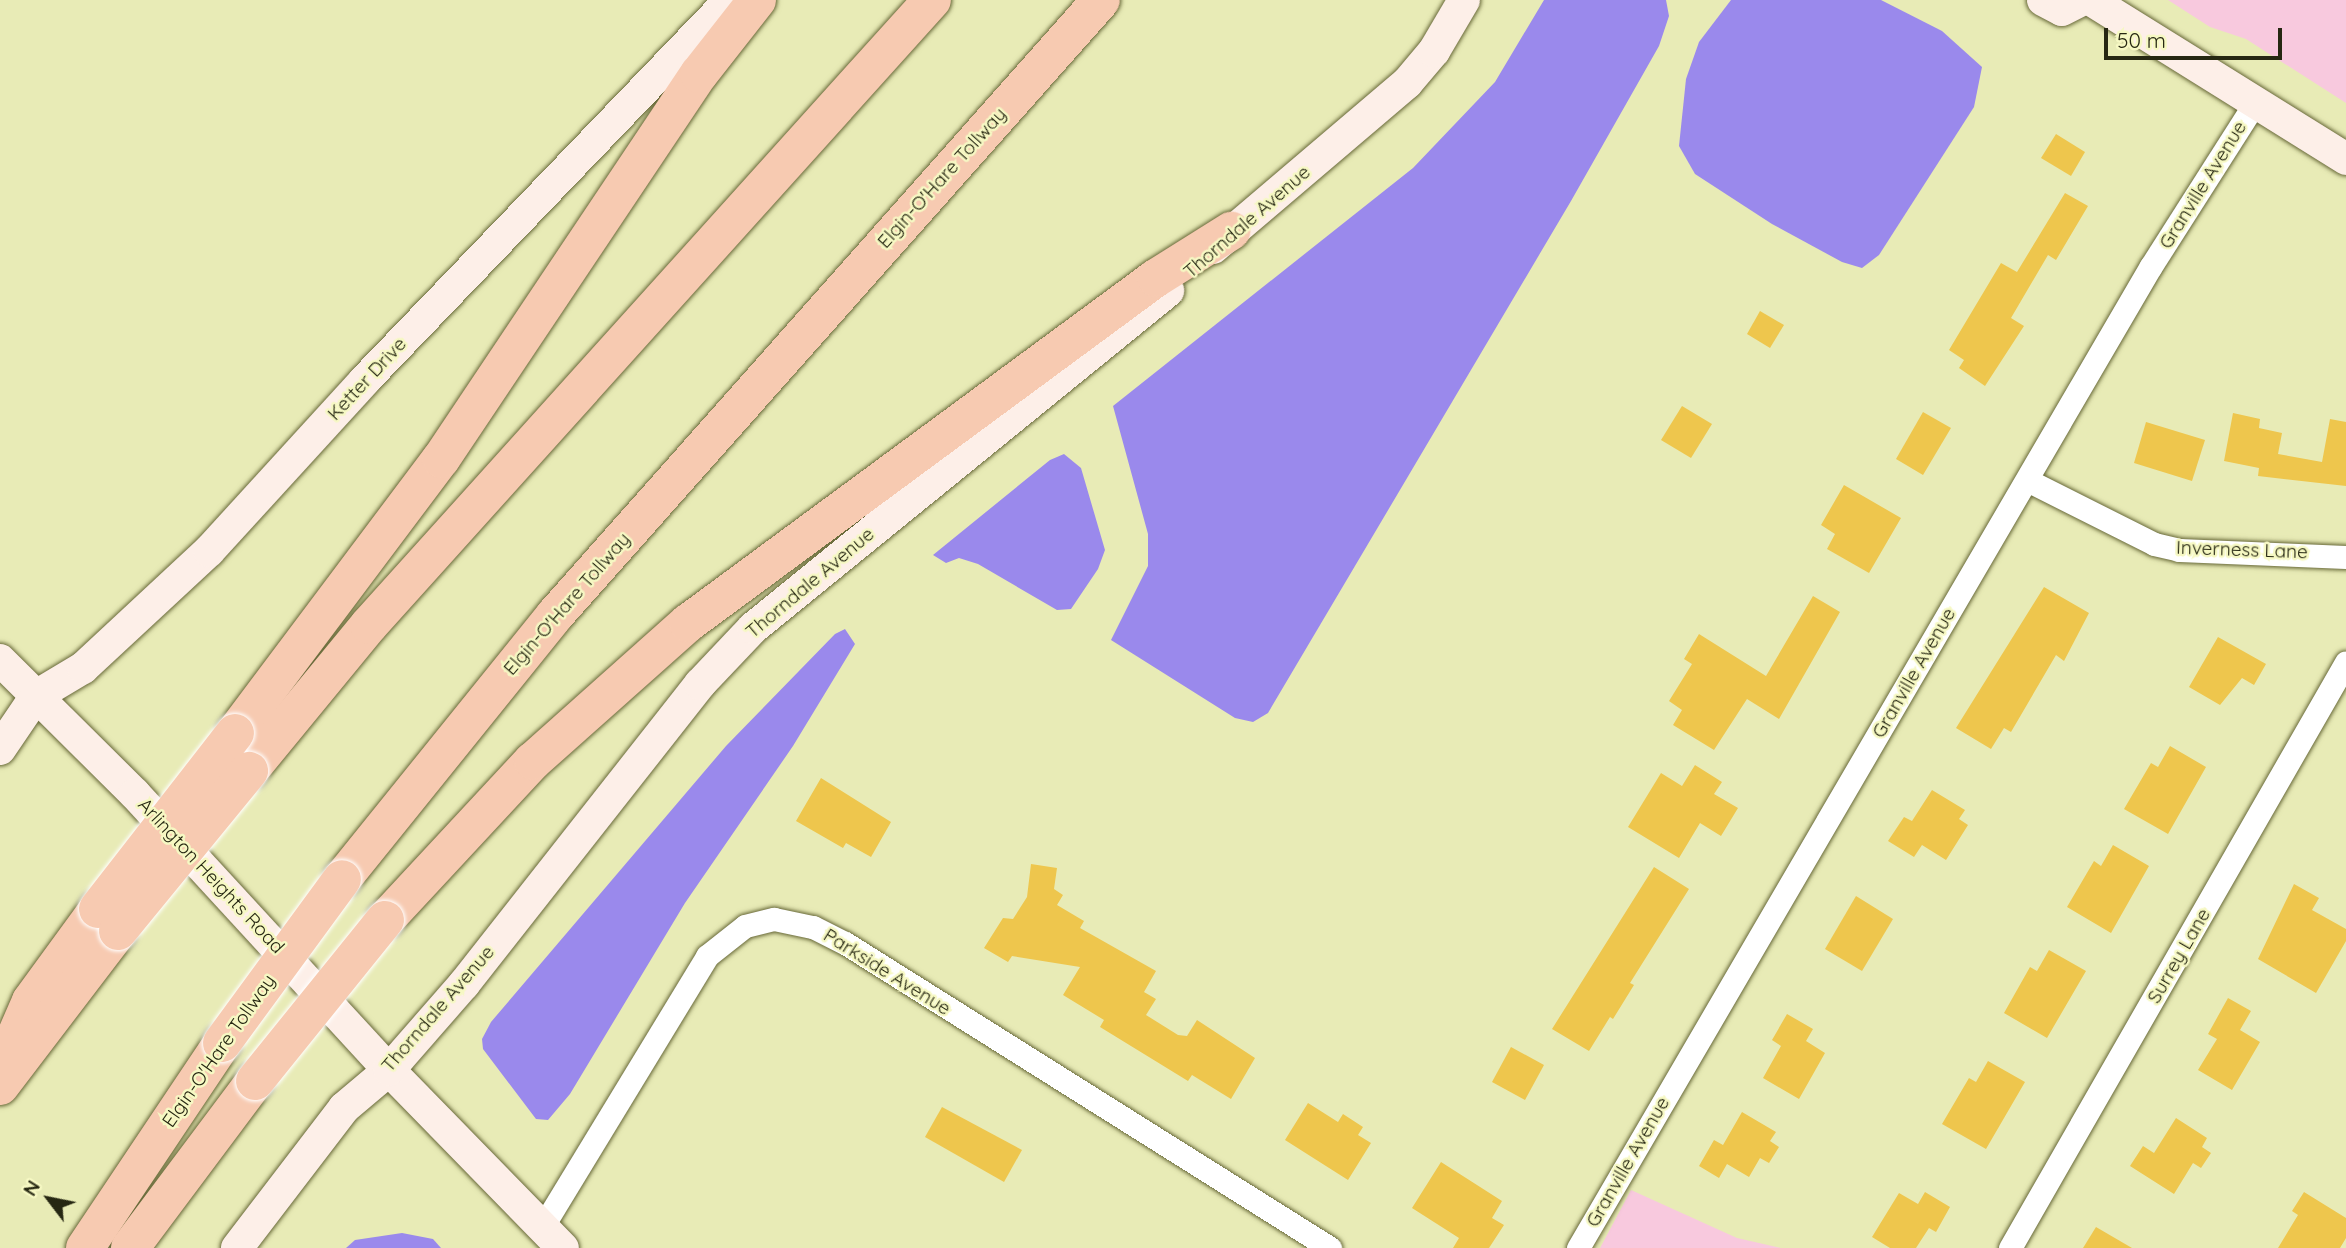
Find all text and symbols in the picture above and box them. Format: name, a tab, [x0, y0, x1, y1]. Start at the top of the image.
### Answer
scale bar	[2108, 14, 2286, 58]
text: 50 m	[2117, 27, 2166, 53]
street label: Elgin-O'Hare Tollway	[873, 103, 1011, 253]
street label: Granville Avenue	[2155, 117, 2251, 253]
street label: Thorndale Avenue	[1179, 161, 1315, 283]
street label: Ketter Drive	[323, 333, 411, 425]
street label: Thorndale Avenue	[741, 523, 879, 643]
street label: Elgin-O'Hare Tollway	[499, 528, 635, 680]
street label: Inverness Lane	[2176, 536, 2308, 564]
street label: Granville Avenue	[1868, 604, 1960, 742]
street label: Arlington Heights Road	[133, 794, 289, 958]
street label: Surrey Lane	[2143, 905, 2215, 1007]
street label: Parkside Avenue	[819, 924, 955, 1020]
street label: Thorndale Avenue	[377, 941, 499, 1077]
street label: Elgin-O'Hare Tollway	[158, 970, 280, 1132]
street label: Granville Avenue	[1582, 1093, 1674, 1231]
north arrow	[14, 1164, 84, 1234]
text: N	[17, 1176, 45, 1200]

